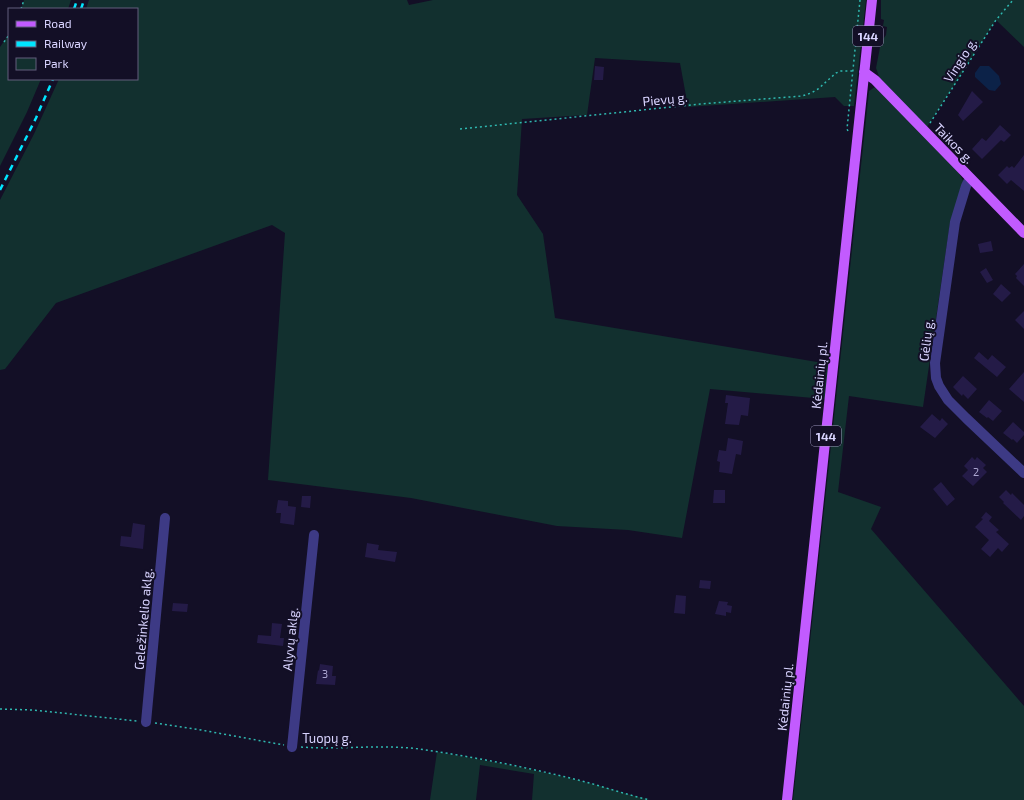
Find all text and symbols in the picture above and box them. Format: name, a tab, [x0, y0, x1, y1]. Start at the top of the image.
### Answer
legend	[8, 8, 138, 80]
text: Road	[44, 16, 72, 30]
road number: 144	[853, 26, 883, 46]
street label: Vingio g.	[940, 35, 980, 85]
text: Railway	[44, 36, 88, 50]
text: Park	[44, 56, 69, 70]
street label: Pievų g.	[642, 89, 688, 109]
street label: Taikos g.	[931, 119, 977, 167]
street label: Gėlių g.	[915, 318, 937, 362]
street label: Kėdainių pl.	[808, 340, 830, 410]
road number: 144	[811, 426, 841, 446]
house number: 2	[973, 465, 979, 478]
street label: Geležinkelio aklg.	[131, 567, 155, 671]
street label: Alyvų aklg.	[279, 607, 301, 671]
street label: Kėdainių pl.	[774, 662, 796, 732]
house number: 3	[322, 667, 328, 680]
street label: Tuopų g.	[302, 730, 352, 746]

